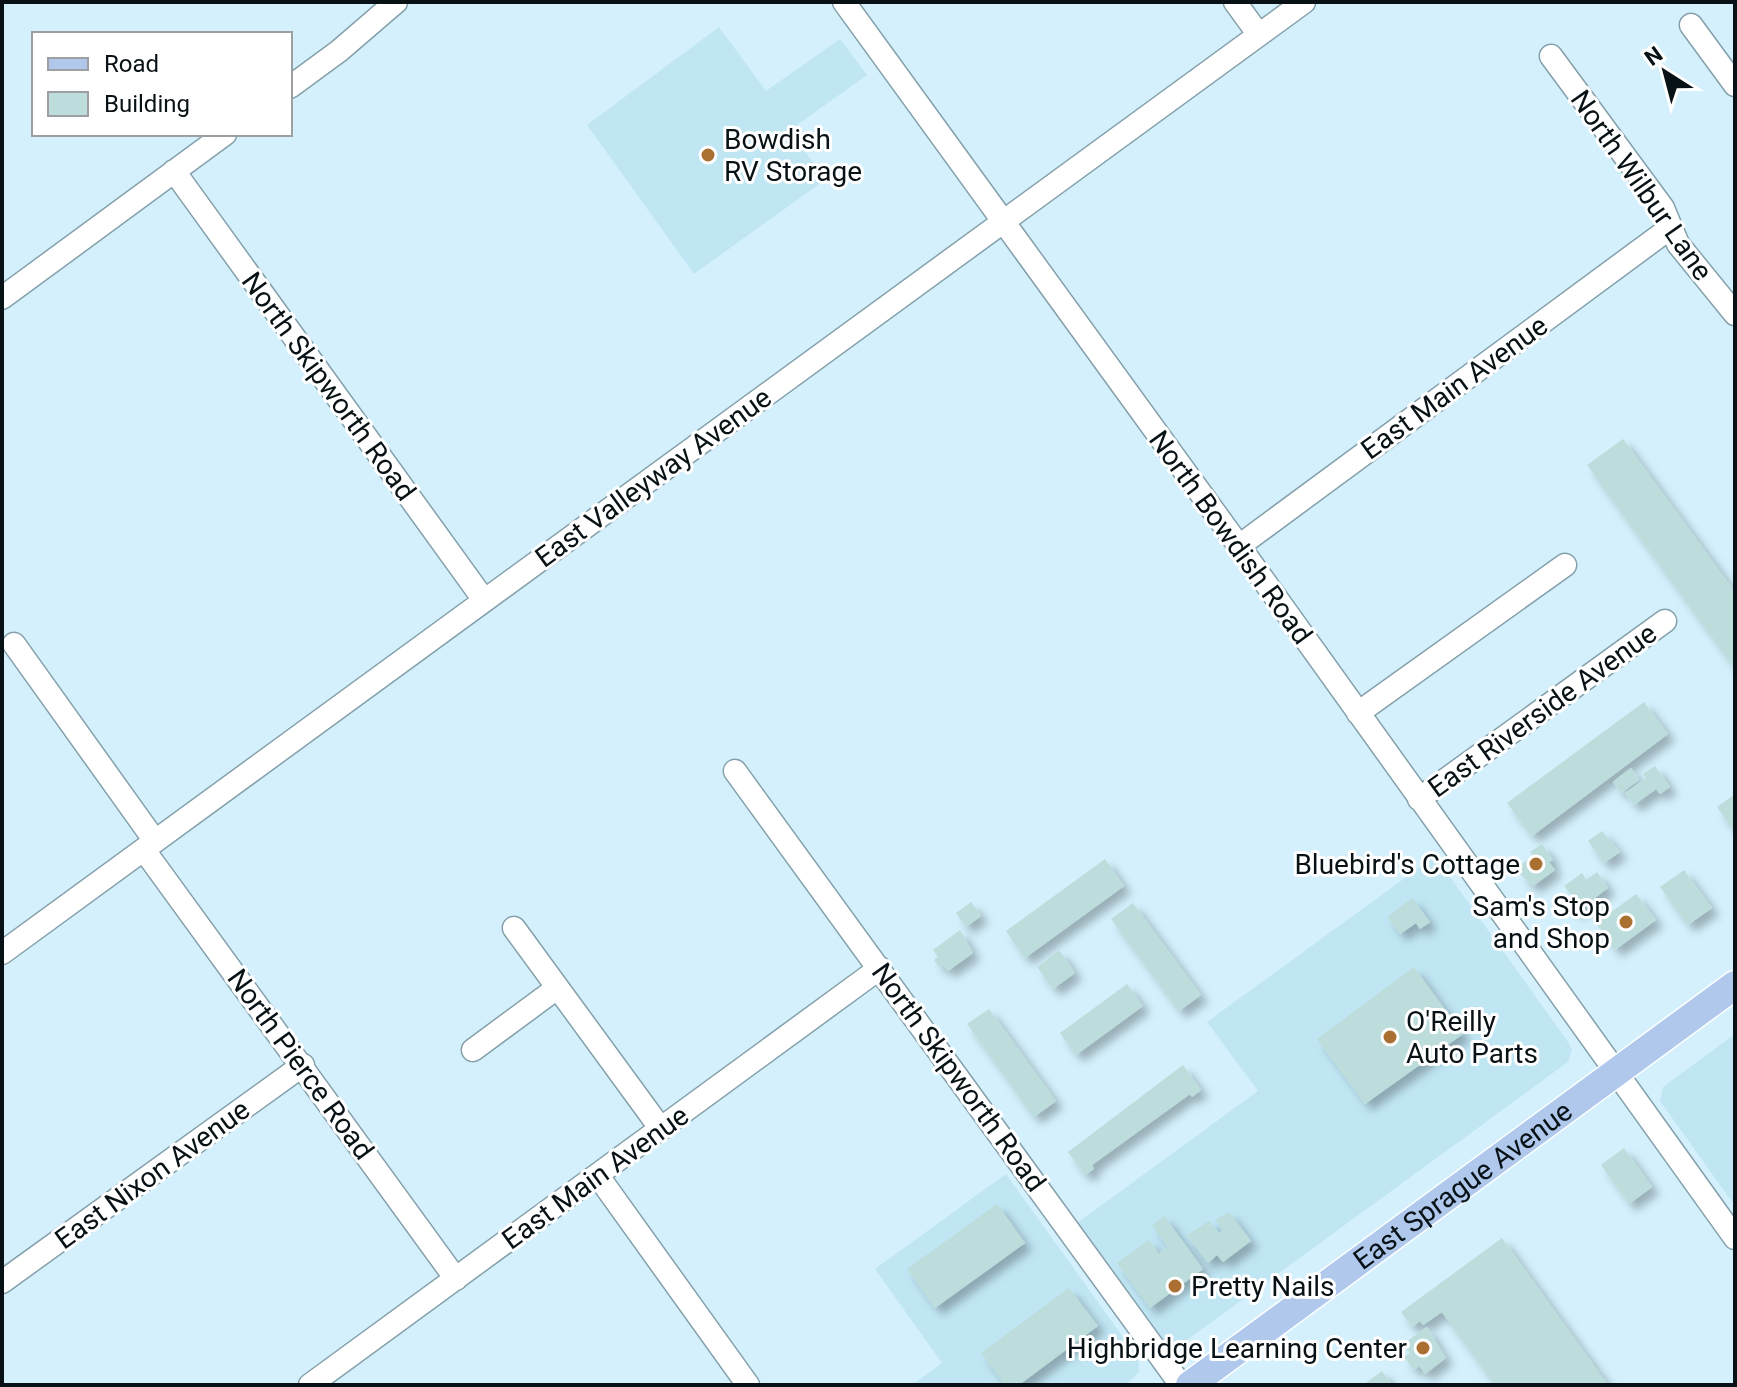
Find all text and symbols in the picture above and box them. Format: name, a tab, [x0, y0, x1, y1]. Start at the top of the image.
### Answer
legend	[32, 32, 292, 136]
north arrow	[1625, 32, 1705, 112]
text: N	[1640, 42, 1667, 71]
text: Road	[104, 50, 159, 78]
street label: North Wilbur Lane	[1564, 84, 1719, 287]
text: Building	[104, 90, 190, 118]
place label: Bowdish RV Storage	[724, 123, 862, 188]
marker: Bowdish RV Storage	[699, 146, 717, 164]
street label: North Skipworth Road	[235, 266, 422, 507]
street label: East Main Avenue	[1355, 309, 1554, 466]
street label: East Valleyway Avenue	[529, 381, 778, 574]
street label: North Bowdish Road	[1142, 424, 1319, 650]
street label: East Riverside Avenue	[1422, 617, 1663, 804]
place label: Bluebird's Cottage	[1294, 848, 1520, 881]
marker: Bluebird's Cottage	[1527, 855, 1545, 873]
place label: Sam's Stop and Shop	[1473, 890, 1610, 955]
marker: Sam's Stop and Shop	[1617, 913, 1635, 931]
street label: North Skipworth Road	[865, 957, 1052, 1198]
street label: North Pierce Road	[221, 963, 381, 1166]
place label: O'Reilly Auto Parts	[1406, 1005, 1538, 1070]
marker: O'Reilly Auto Parts	[1381, 1028, 1399, 1046]
street label: East Nixon Avenue	[49, 1093, 256, 1256]
street label: East Sprague Avenue	[1347, 1094, 1579, 1276]
street label: East Main Avenue	[496, 1099, 695, 1256]
place label: Pretty Nails	[1191, 1270, 1335, 1303]
marker: Pretty Nails	[1166, 1277, 1184, 1295]
place label: Highbridge Learning Center	[1067, 1332, 1408, 1365]
marker: Highbridge Learning Center	[1414, 1339, 1432, 1357]

